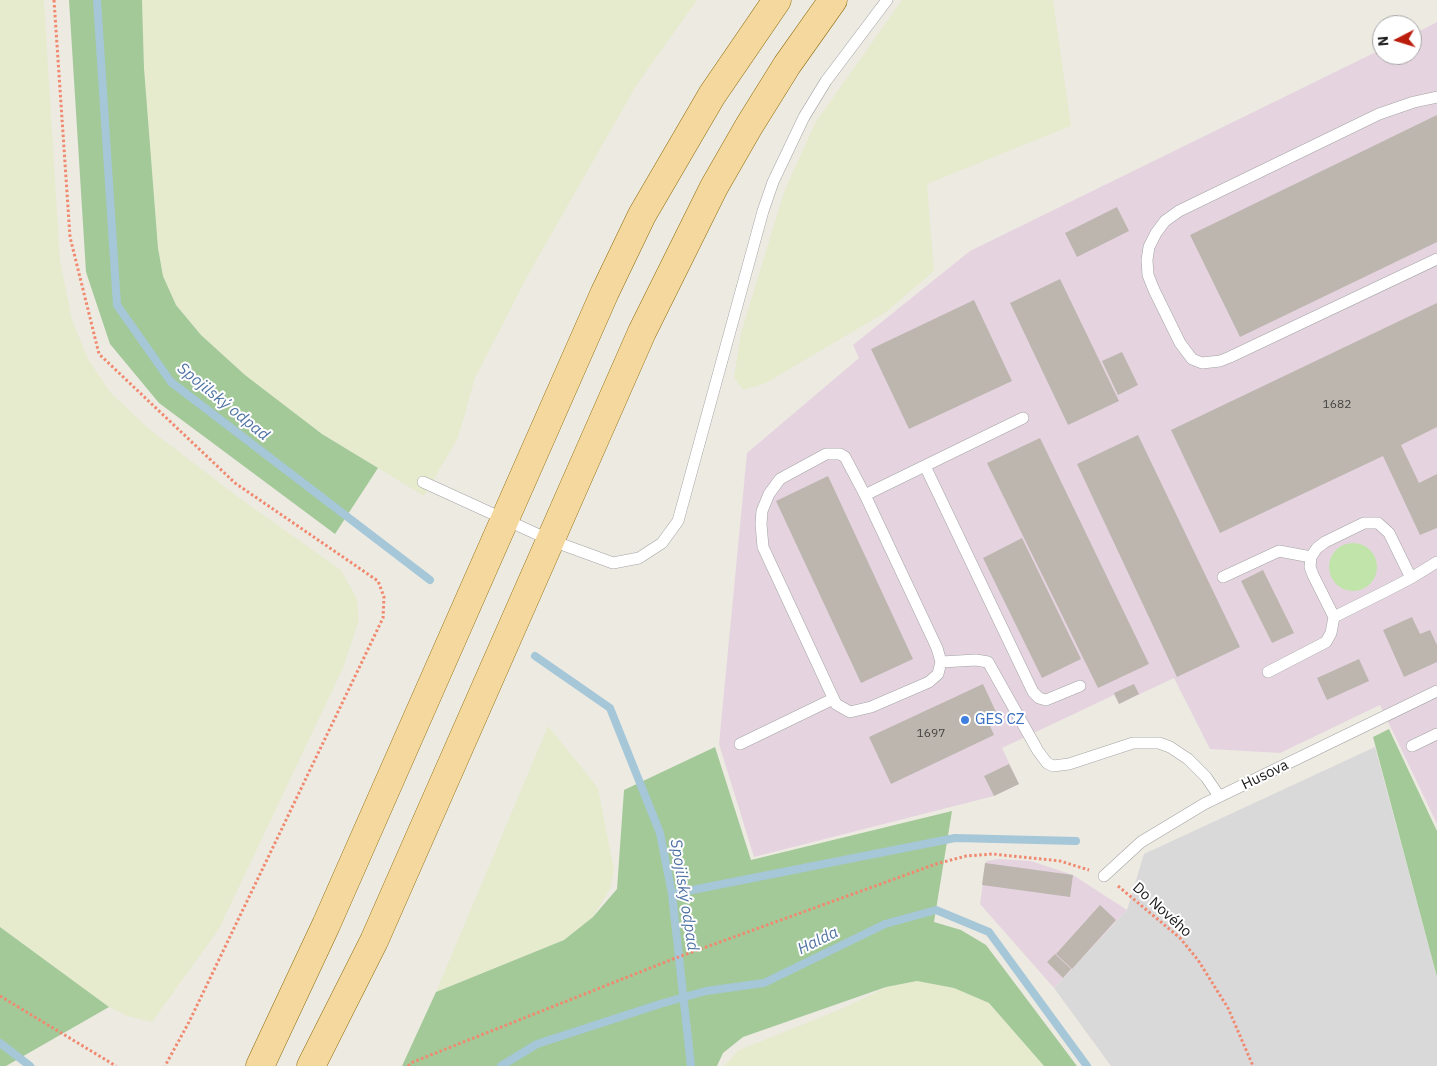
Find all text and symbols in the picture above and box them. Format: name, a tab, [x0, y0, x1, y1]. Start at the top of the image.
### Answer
north arrow	[1372, 15, 1422, 65]
text: N	[1374, 35, 1392, 47]
water label: Spojilský odpad	[173, 359, 273, 445]
house number: 1682	[1323, 398, 1351, 412]
place label: GES CZ	[975, 711, 1024, 729]
marker: GES CZ	[959, 714, 971, 726]
house number: 1697	[917, 727, 945, 741]
street label: Husova	[1239, 756, 1291, 794]
water label: Spojilský odpad	[666, 838, 702, 952]
street label: Do Nového	[1129, 879, 1195, 941]
water label: Halda	[794, 923, 842, 959]

